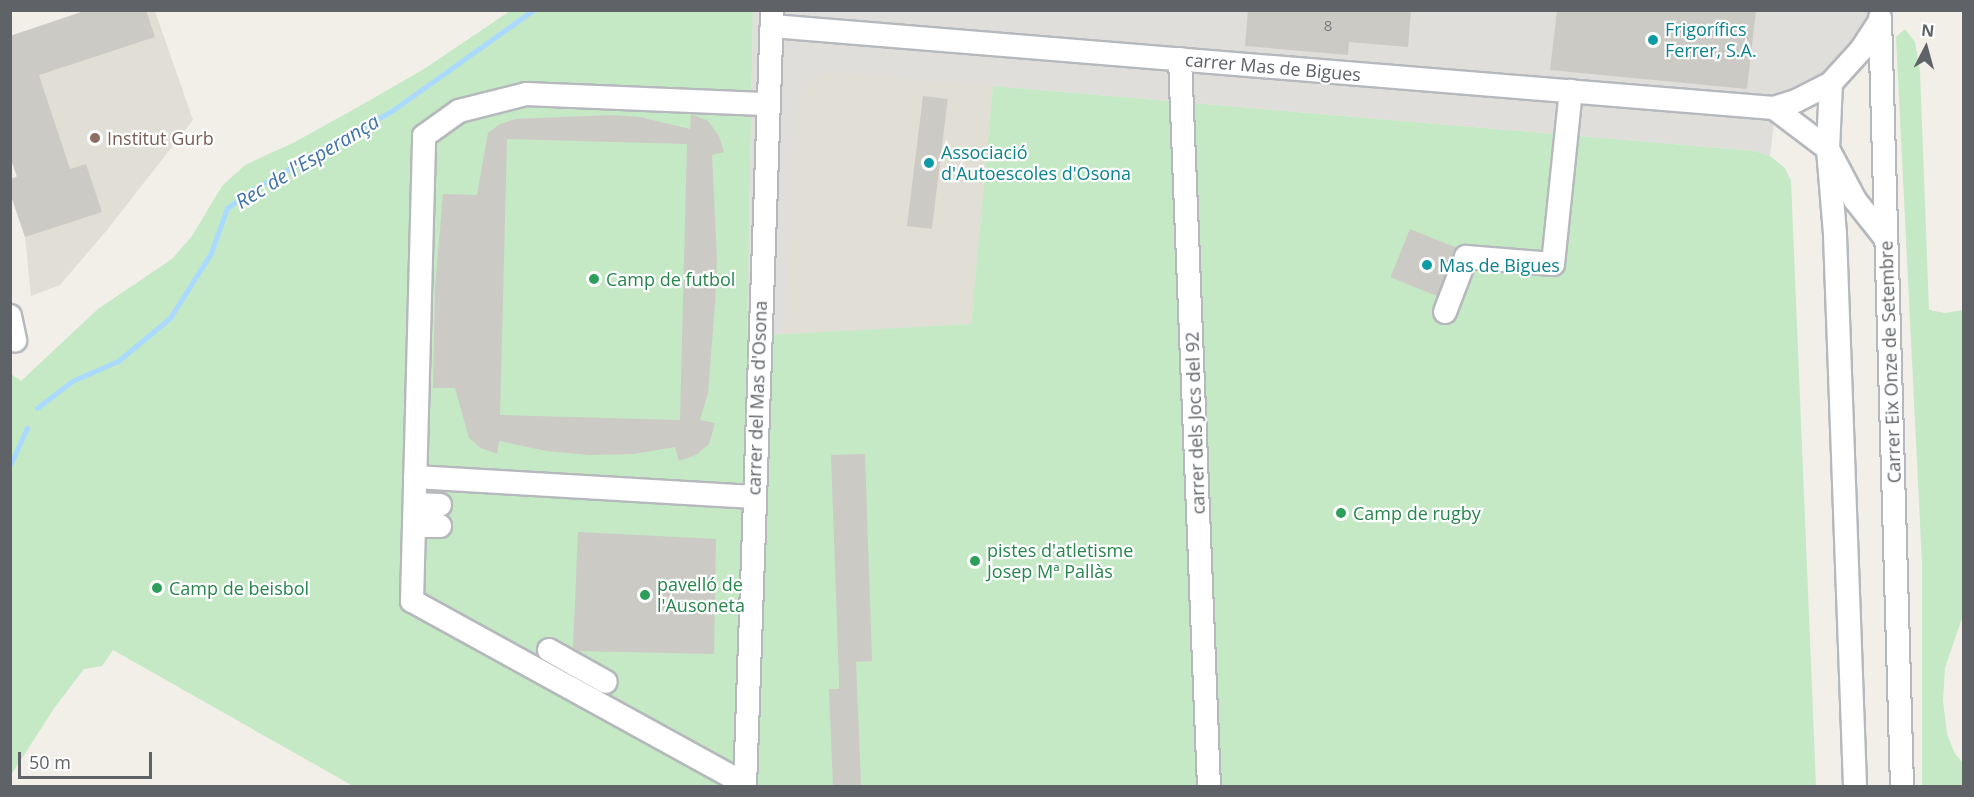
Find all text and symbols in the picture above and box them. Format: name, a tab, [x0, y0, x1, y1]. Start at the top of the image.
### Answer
house number: 8	[1324, 17, 1332, 35]
north arrow	[1896, 18, 1956, 78]
text: N	[1920, 18, 1935, 42]
place label: Frigorífics Ferrer, S.A.	[1665, 19, 1757, 62]
marker: Frigorífics Ferrer, S.A.	[1646, 33, 1660, 47]
street label: carrer Mas de Bigues	[1184, 49, 1362, 85]
water label: Rec de l'Esperança	[231, 109, 383, 213]
place label: Institut Gurb	[107, 127, 214, 149]
marker: Institut Gurb	[88, 131, 102, 145]
place label: Associació d'Autoescoles d'Osona	[941, 142, 1131, 184]
marker: Associació d'Autoescoles d'Osona	[922, 156, 936, 170]
street label: Carrer Eix Onze de Setembre	[1875, 240, 1905, 484]
place label: Mas de Bigues	[1439, 254, 1560, 276]
marker: Mas de Bigues	[1420, 258, 1434, 272]
place label: Camp de futbol	[606, 268, 735, 290]
marker: Camp de futbol	[587, 272, 601, 286]
street label: carrer del Mas d'Osona	[743, 300, 771, 496]
street label: carrer dels Jocs del 92	[1181, 331, 1209, 515]
place label: Camp de rugby	[1353, 502, 1481, 524]
marker: Camp de rugby	[1334, 506, 1348, 520]
place label: pistes d'atletisme Josep Mª Pallàs	[987, 540, 1133, 582]
marker: pistes d'atletisme Josep Mª Pallàs	[968, 554, 982, 568]
place label: pavelló de l'Ausoneta	[657, 574, 745, 616]
place label: Camp de beisbol	[169, 577, 309, 599]
marker: Camp de beisbol	[150, 581, 164, 595]
marker: pavelló de l'Ausoneta	[638, 588, 652, 602]
scale bar	[21, 740, 154, 778]
text: 50 m	[29, 750, 71, 774]

